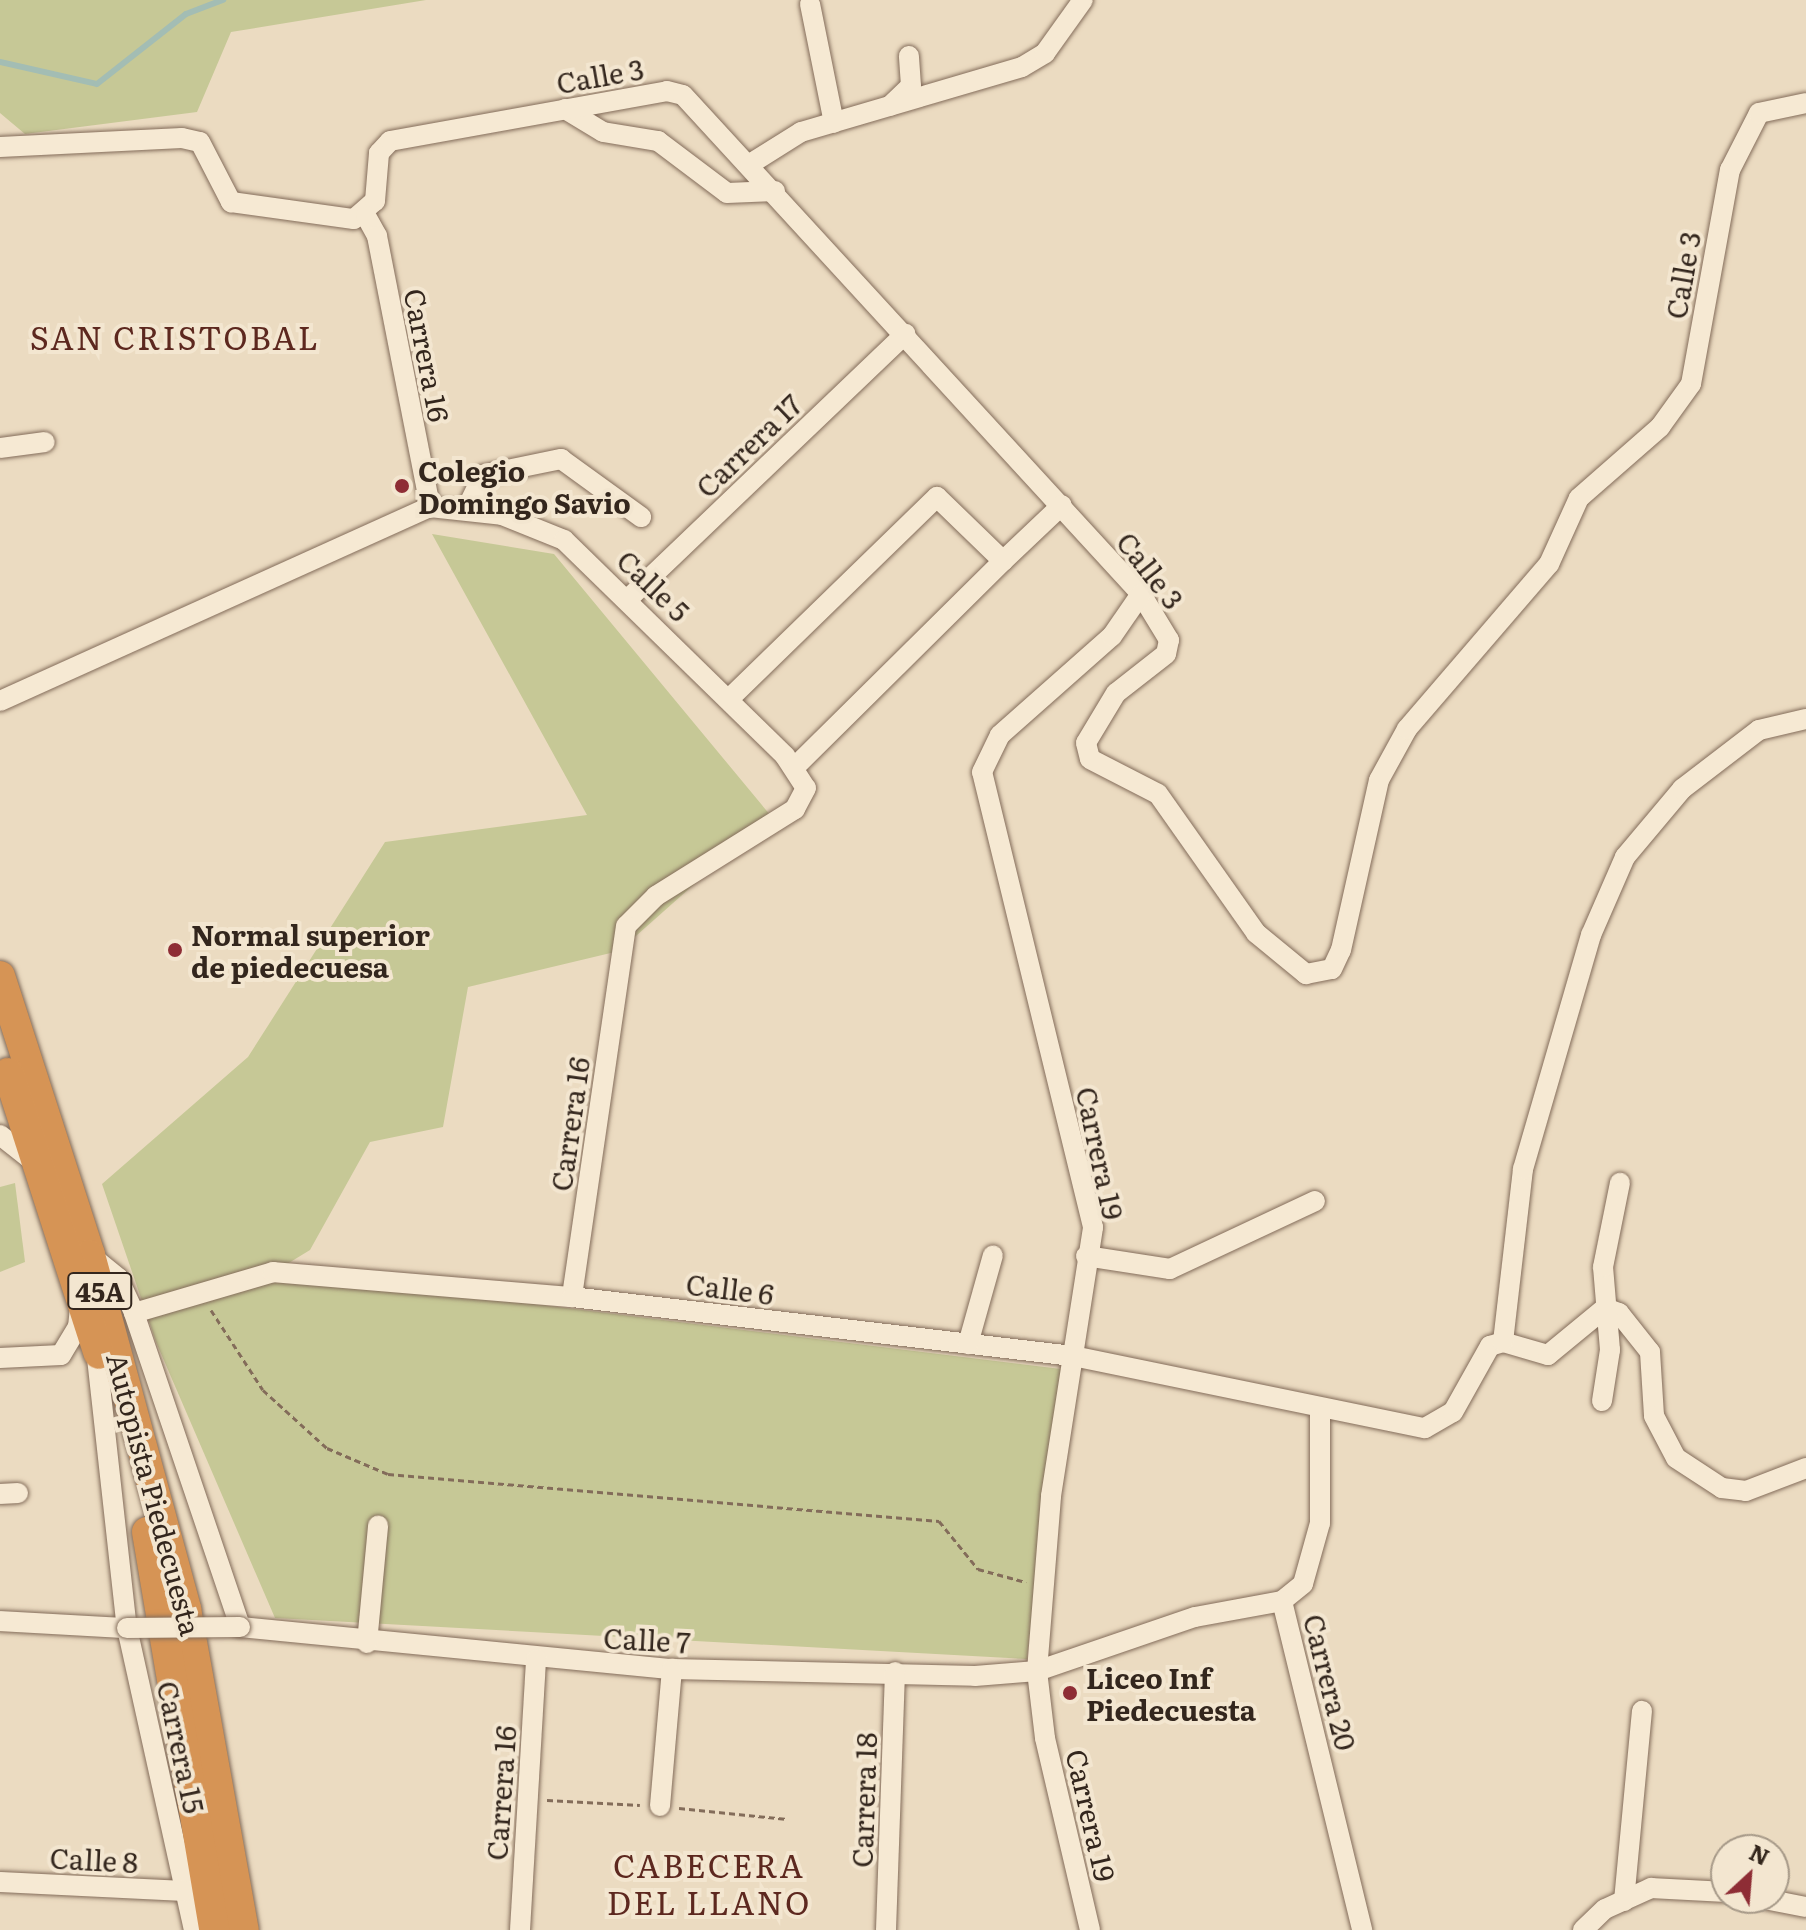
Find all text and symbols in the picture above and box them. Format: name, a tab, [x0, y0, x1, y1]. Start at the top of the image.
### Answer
street label: Calle 3	[554, 51, 646, 99]
street label: Calle 3	[1658, 229, 1706, 321]
street label: Carrera 16	[399, 286, 457, 424]
district label: SAN CRISTOBAL	[30, 317, 320, 355]
street label: Carrera 17	[688, 387, 808, 503]
place label: Colegio Domingo Savio	[418, 453, 631, 519]
marker: Colegio Domingo Savio	[393, 477, 411, 495]
street label: Calle 3	[1111, 525, 1191, 615]
street label: Calle 5	[611, 543, 697, 627]
place label: Normal superior de piedecuesa	[191, 917, 430, 983]
marker: Normal superior de piedecuesa	[166, 941, 184, 959]
street label: Carrera 16	[543, 1055, 595, 1193]
street label: Carrera 19	[1071, 1084, 1131, 1222]
street label: Calle 6	[684, 1266, 776, 1310]
road number: 45A	[66, 1269, 134, 1313]
street label: Autopista Piedecuesta	[101, 1349, 209, 1639]
street label: Carrera 20	[1298, 1611, 1364, 1753]
street label: Calle 7	[603, 1620, 691, 1658]
place label: Liceo Inf Piedecuesta	[1086, 1660, 1256, 1726]
street label: Carrera 15	[152, 1678, 212, 1816]
marker: Liceo Inf Piedecuesta	[1061, 1684, 1079, 1702]
street label: Carrera 16	[479, 1725, 521, 1861]
street label: Carrera 18	[844, 1732, 882, 1868]
street label: Carrera 19	[1060, 1746, 1124, 1884]
north arrow	[1710, 1834, 1790, 1914]
text: N	[1744, 1835, 1775, 1873]
street label: Calle 8	[49, 1840, 139, 1878]
district label: CABECERA DEL LLANO	[607, 1846, 811, 1921]

